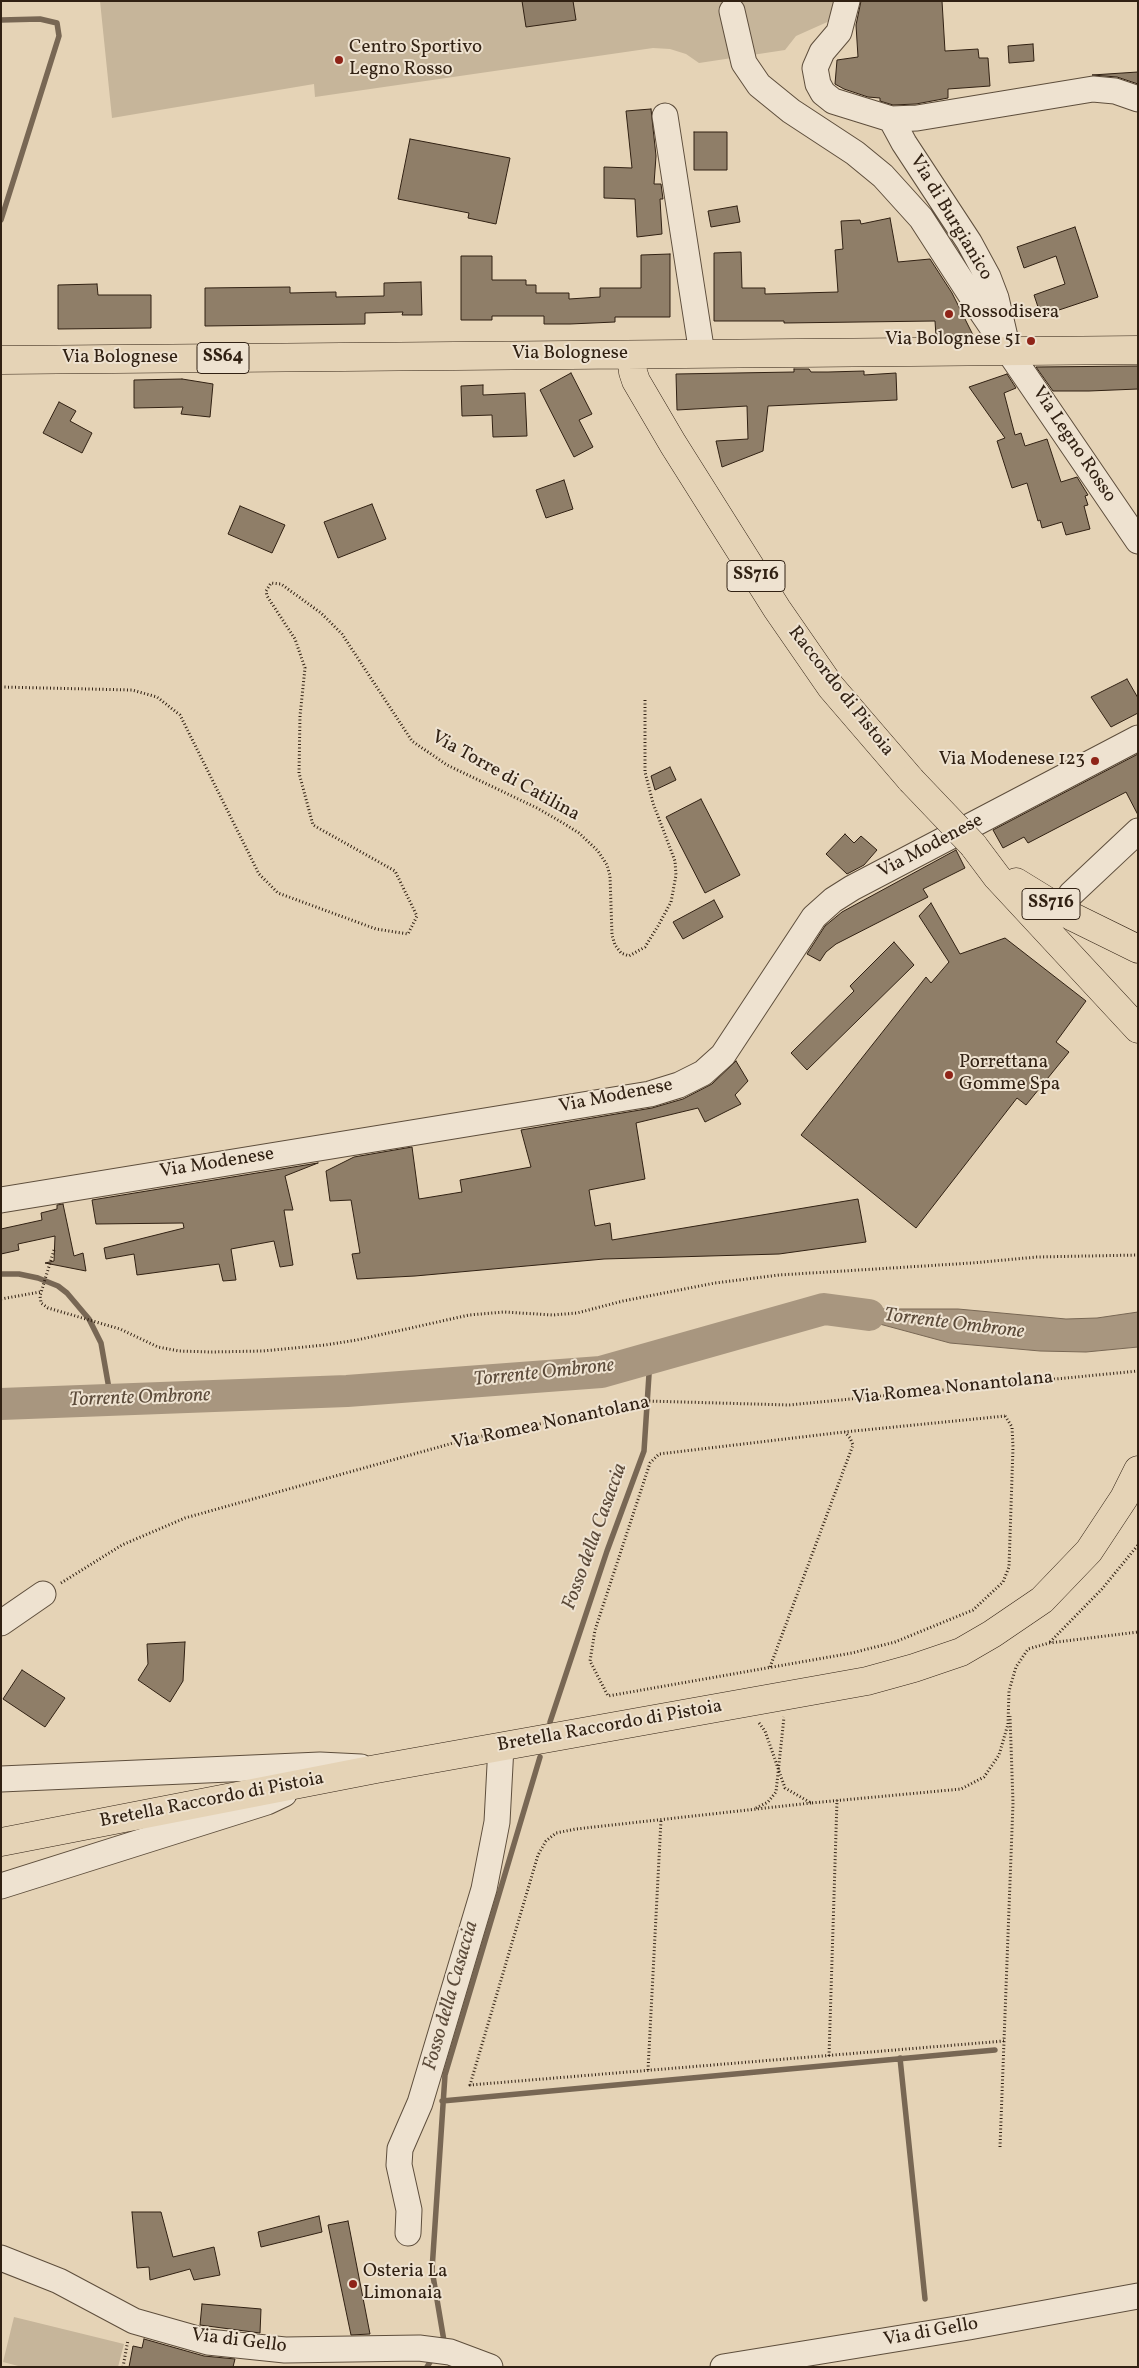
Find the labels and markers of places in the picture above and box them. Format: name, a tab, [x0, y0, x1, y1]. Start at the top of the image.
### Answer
place label: Centro Sportivo Legno Rosso	[349, 38, 482, 82]
marker: Centro Sportivo Legno Rosso	[333, 54, 345, 66]
place label: Rossodisera	[959, 303, 1059, 325]
marker: Rossodisera	[943, 308, 955, 320]
place label: Via Bolognese 51	[885, 330, 1021, 352]
marker: Via Bolognese 51	[1025, 335, 1037, 347]
place label: Via Modenese 123	[939, 750, 1085, 772]
marker: Via Modenese 123	[1089, 755, 1101, 767]
place label: Porrettana Gomme Spa	[959, 1053, 1060, 1097]
marker: Porrettana Gomme Spa	[943, 1069, 955, 1081]
place label: Osteria La Limonaia	[363, 2262, 448, 2306]
marker: Osteria La Limonaia	[347, 2278, 359, 2290]

